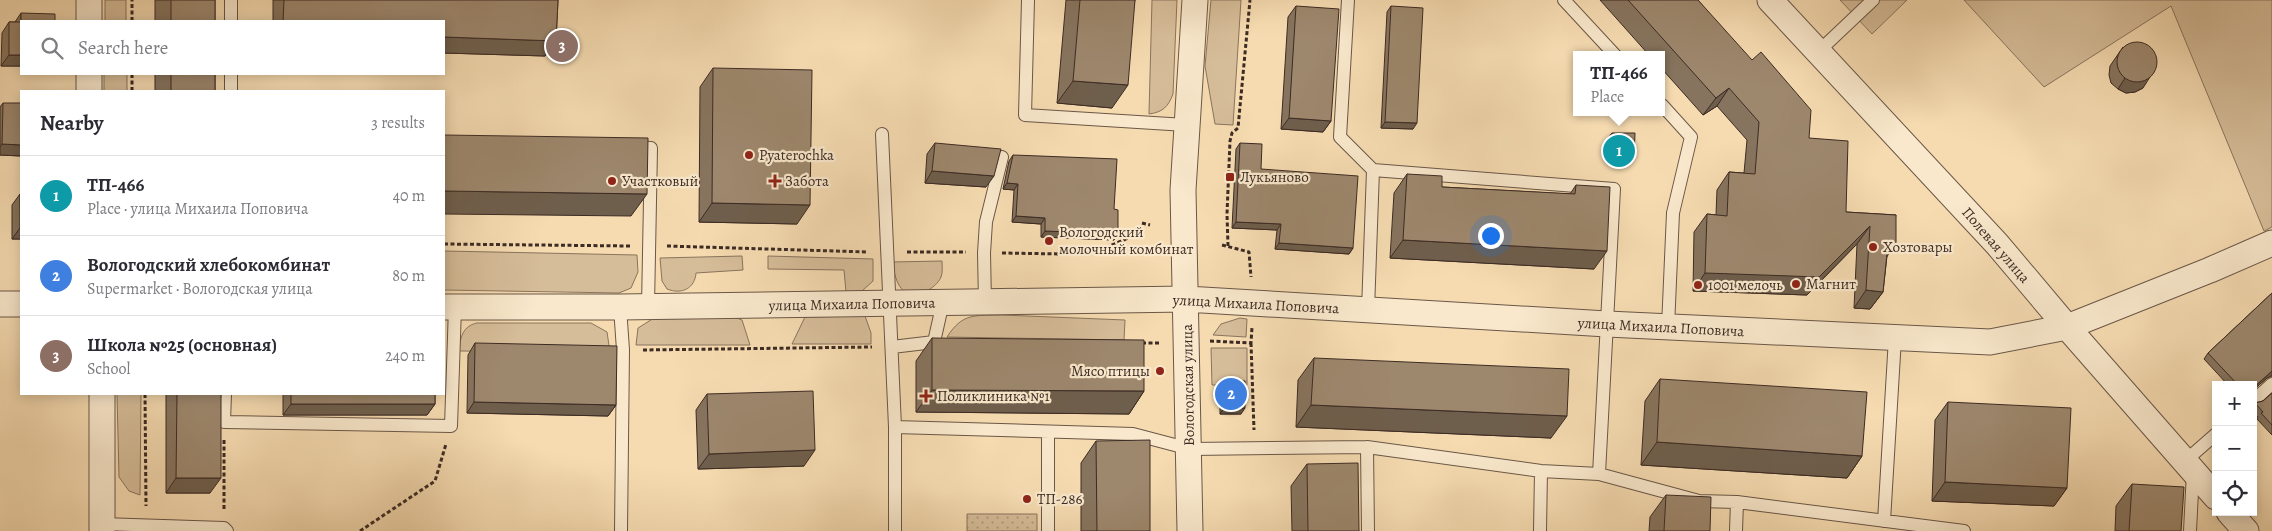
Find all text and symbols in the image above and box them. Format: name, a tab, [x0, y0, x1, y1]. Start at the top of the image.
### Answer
search box	[20, 20, 445, 75]
pin: 3	[546, 27, 578, 65]
icon: search	[38, 34, 66, 62]
text: Search here	[78, 35, 168, 61]
popup	[1573, 51, 1665, 116]
text: ТП-466	[1590, 60, 1648, 86]
text: Place	[1590, 86, 1624, 108]
text: Nearby	[40, 109, 103, 137]
text: 3 results	[371, 112, 425, 134]
pin: 1	[1603, 132, 1635, 170]
place label: Pyaterochka	[759, 145, 834, 165]
marker: Pyaterochka	[743, 149, 755, 161]
place label: Лукьяново	[1240, 167, 1309, 187]
place label: Участковый	[622, 171, 699, 191]
place label: Забота	[785, 171, 829, 191]
marker: Лукьяново	[1224, 171, 1236, 183]
text: ТП-466	[87, 172, 144, 198]
marker: Участковый	[606, 175, 618, 187]
marker: Забота	[769, 175, 781, 187]
text: 1	[53, 185, 59, 207]
text: 40 m	[393, 185, 425, 207]
text: Place · улица Михаила Поповича	[87, 198, 308, 220]
street label: Полевая улица	[1957, 203, 2035, 287]
place label: Вологодский молочный комбинат	[1059, 222, 1194, 259]
your location	[1478, 223, 1504, 249]
marker: Вологодский молочный комбинат	[1043, 235, 1055, 247]
place label: Хозтовары	[1883, 237, 1953, 257]
marker: Хозтовары	[1867, 241, 1879, 253]
text: Вологодский хлебокомбинат	[87, 252, 330, 278]
text: 2	[52, 265, 60, 287]
text: 80 m	[392, 265, 425, 287]
place label: Магнит	[1806, 274, 1856, 294]
place label: 1001 мелочь	[1708, 275, 1783, 295]
text: Supermarket · Вологодская улица	[87, 278, 313, 300]
marker: Магнит	[1790, 278, 1802, 290]
marker: 1001 мелочь	[1692, 279, 1704, 291]
street label: улица Михаила Поповича	[1171, 290, 1340, 318]
street label: улица Михаила Поповича	[767, 293, 936, 315]
street label: улица Михаила Поповича	[1576, 313, 1745, 341]
street label: Вологодская улица	[1177, 324, 1199, 446]
text: Школа №25 (основная)	[87, 332, 277, 358]
text: 3	[53, 345, 59, 367]
text: 240 m	[385, 345, 425, 367]
text: School	[87, 358, 130, 380]
place label: Мясо птицы	[1071, 361, 1150, 381]
marker: Мясо птицы	[1154, 365, 1166, 377]
pin: 2	[1215, 375, 1247, 413]
map controls	[2212, 381, 2257, 516]
button: +	[2212, 381, 2257, 426]
place label: Поликлиника №1	[937, 386, 1050, 406]
marker: Поликлиника №1	[919, 389, 933, 403]
button: −	[2212, 426, 2257, 471]
button: locate	[2212, 471, 2257, 516]
place label: ТП-286	[1037, 489, 1082, 509]
marker: ТП-286	[1021, 493, 1033, 505]

